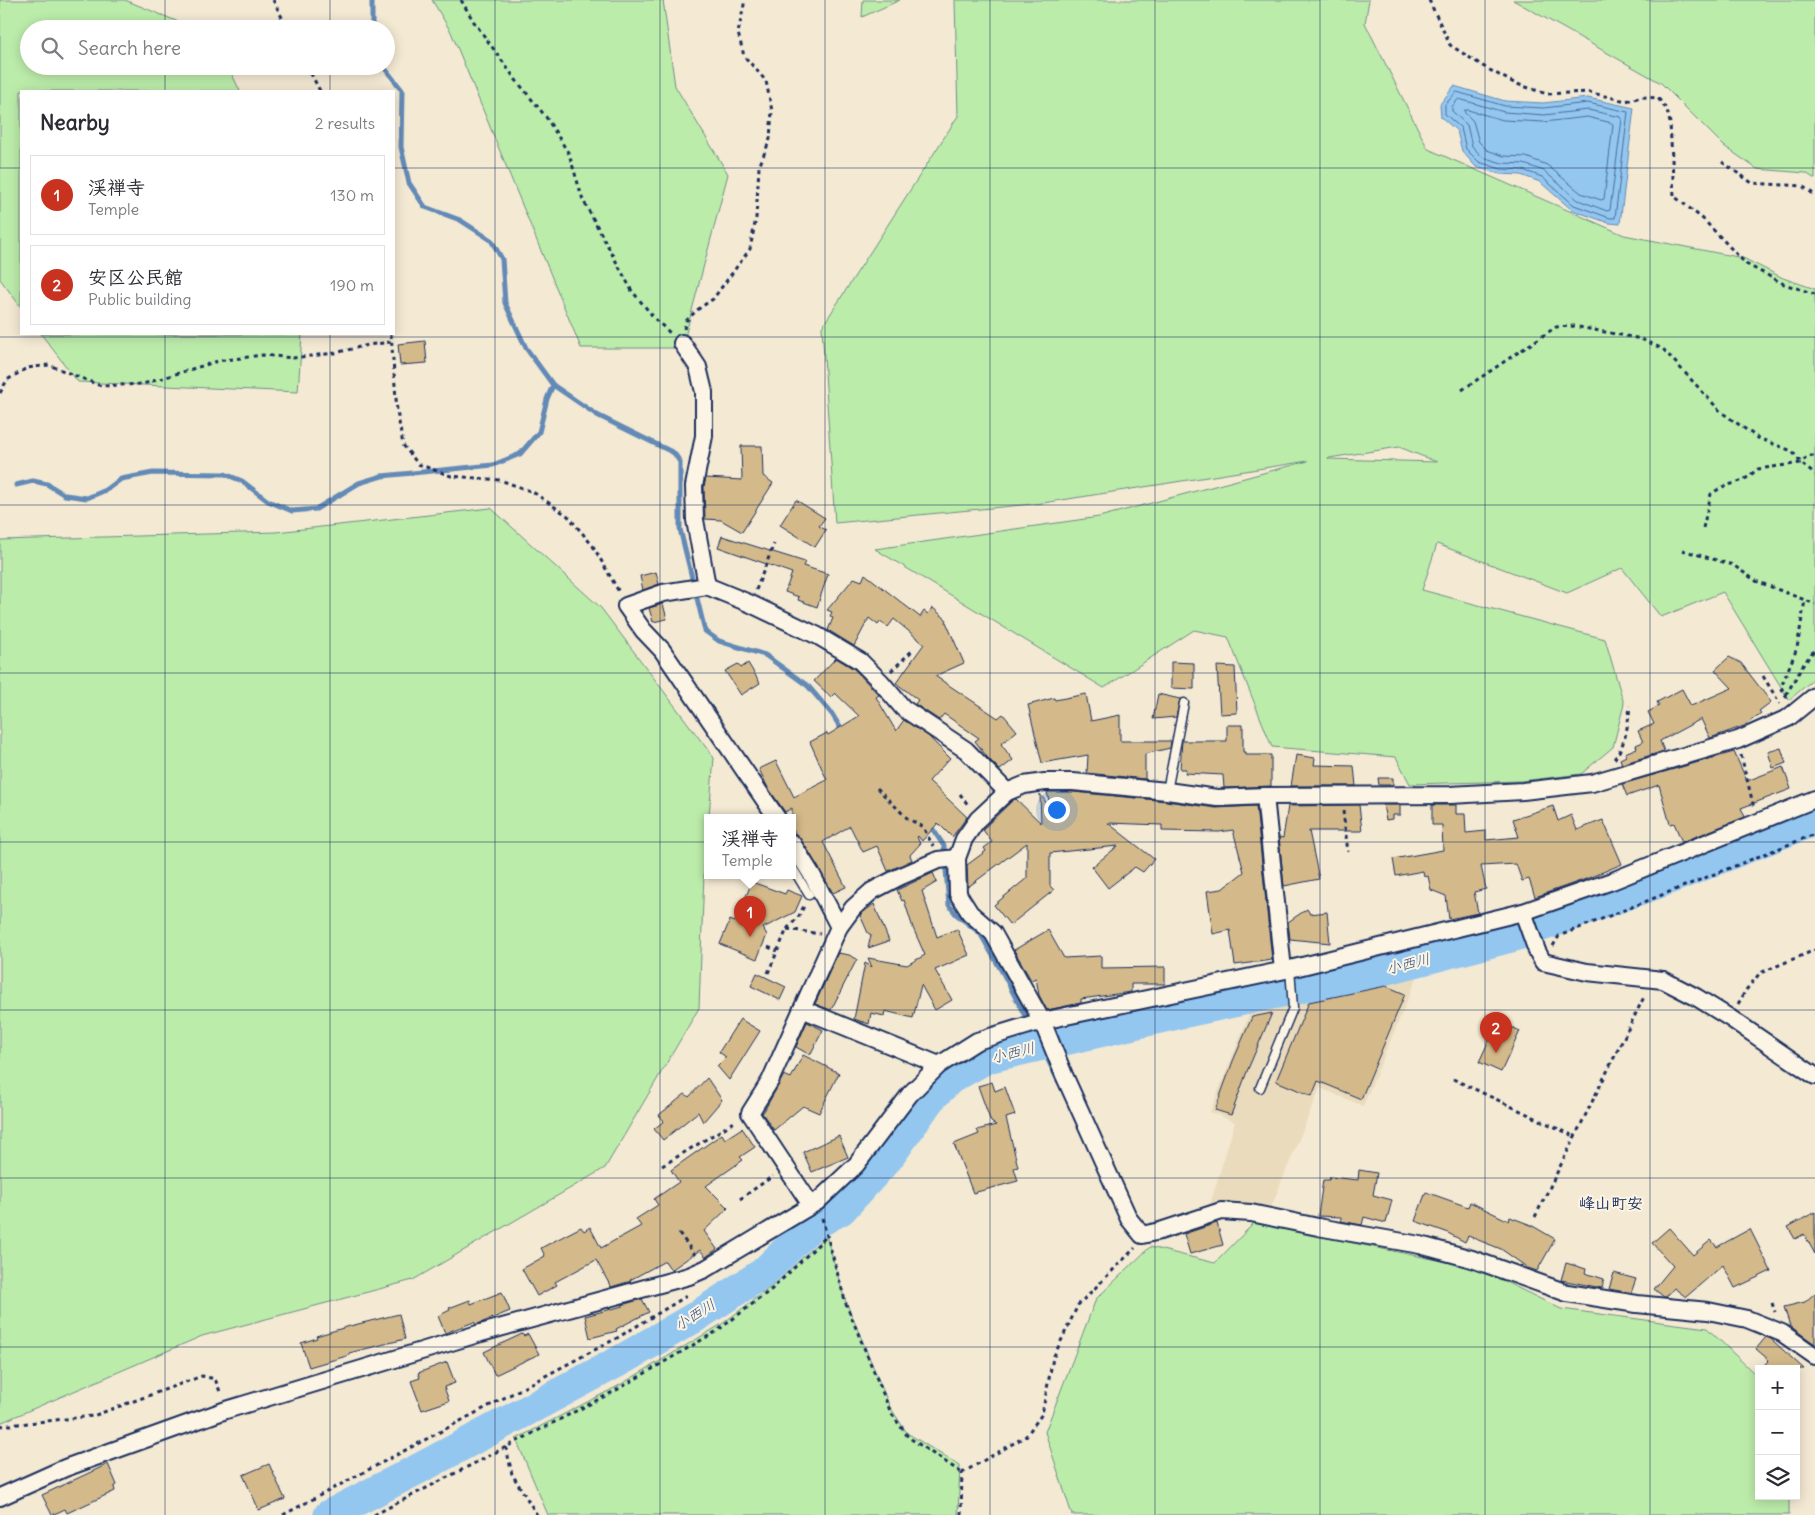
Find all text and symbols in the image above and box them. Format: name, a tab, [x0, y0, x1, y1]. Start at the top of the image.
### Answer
search box	[20, 20, 395, 75]
icon: search	[38, 34, 66, 62]
text: Search here	[78, 36, 181, 60]
text: Nearby	[40, 109, 110, 136]
text: 2 results	[315, 113, 375, 133]
text: 渓禅寺	[88, 175, 145, 199]
text: 1	[54, 185, 60, 205]
text: 130 m	[330, 185, 374, 205]
text: Temple	[88, 199, 139, 219]
text: 安区公民館	[88, 265, 183, 289]
text: 2	[53, 275, 61, 295]
text: 190 m	[330, 275, 374, 295]
text: Public building	[88, 289, 191, 309]
your location	[1044, 797, 1070, 823]
popup	[704, 814, 796, 879]
text: 渓禅寺	[721, 826, 779, 850]
text: Temple	[721, 850, 773, 870]
pin: 1	[734, 896, 766, 937]
water label: 小西川	[1384, 949, 1432, 978]
pin: 2	[1480, 1012, 1512, 1053]
water label: 小西川	[989, 1038, 1037, 1067]
district label: 峰山町安	[1579, 1193, 1643, 1213]
water label: 小西川	[671, 1295, 719, 1335]
map controls	[1755, 1365, 1800, 1500]
button: +	[1755, 1365, 1800, 1410]
button: −	[1755, 1410, 1800, 1455]
button: layers	[1755, 1455, 1800, 1500]

